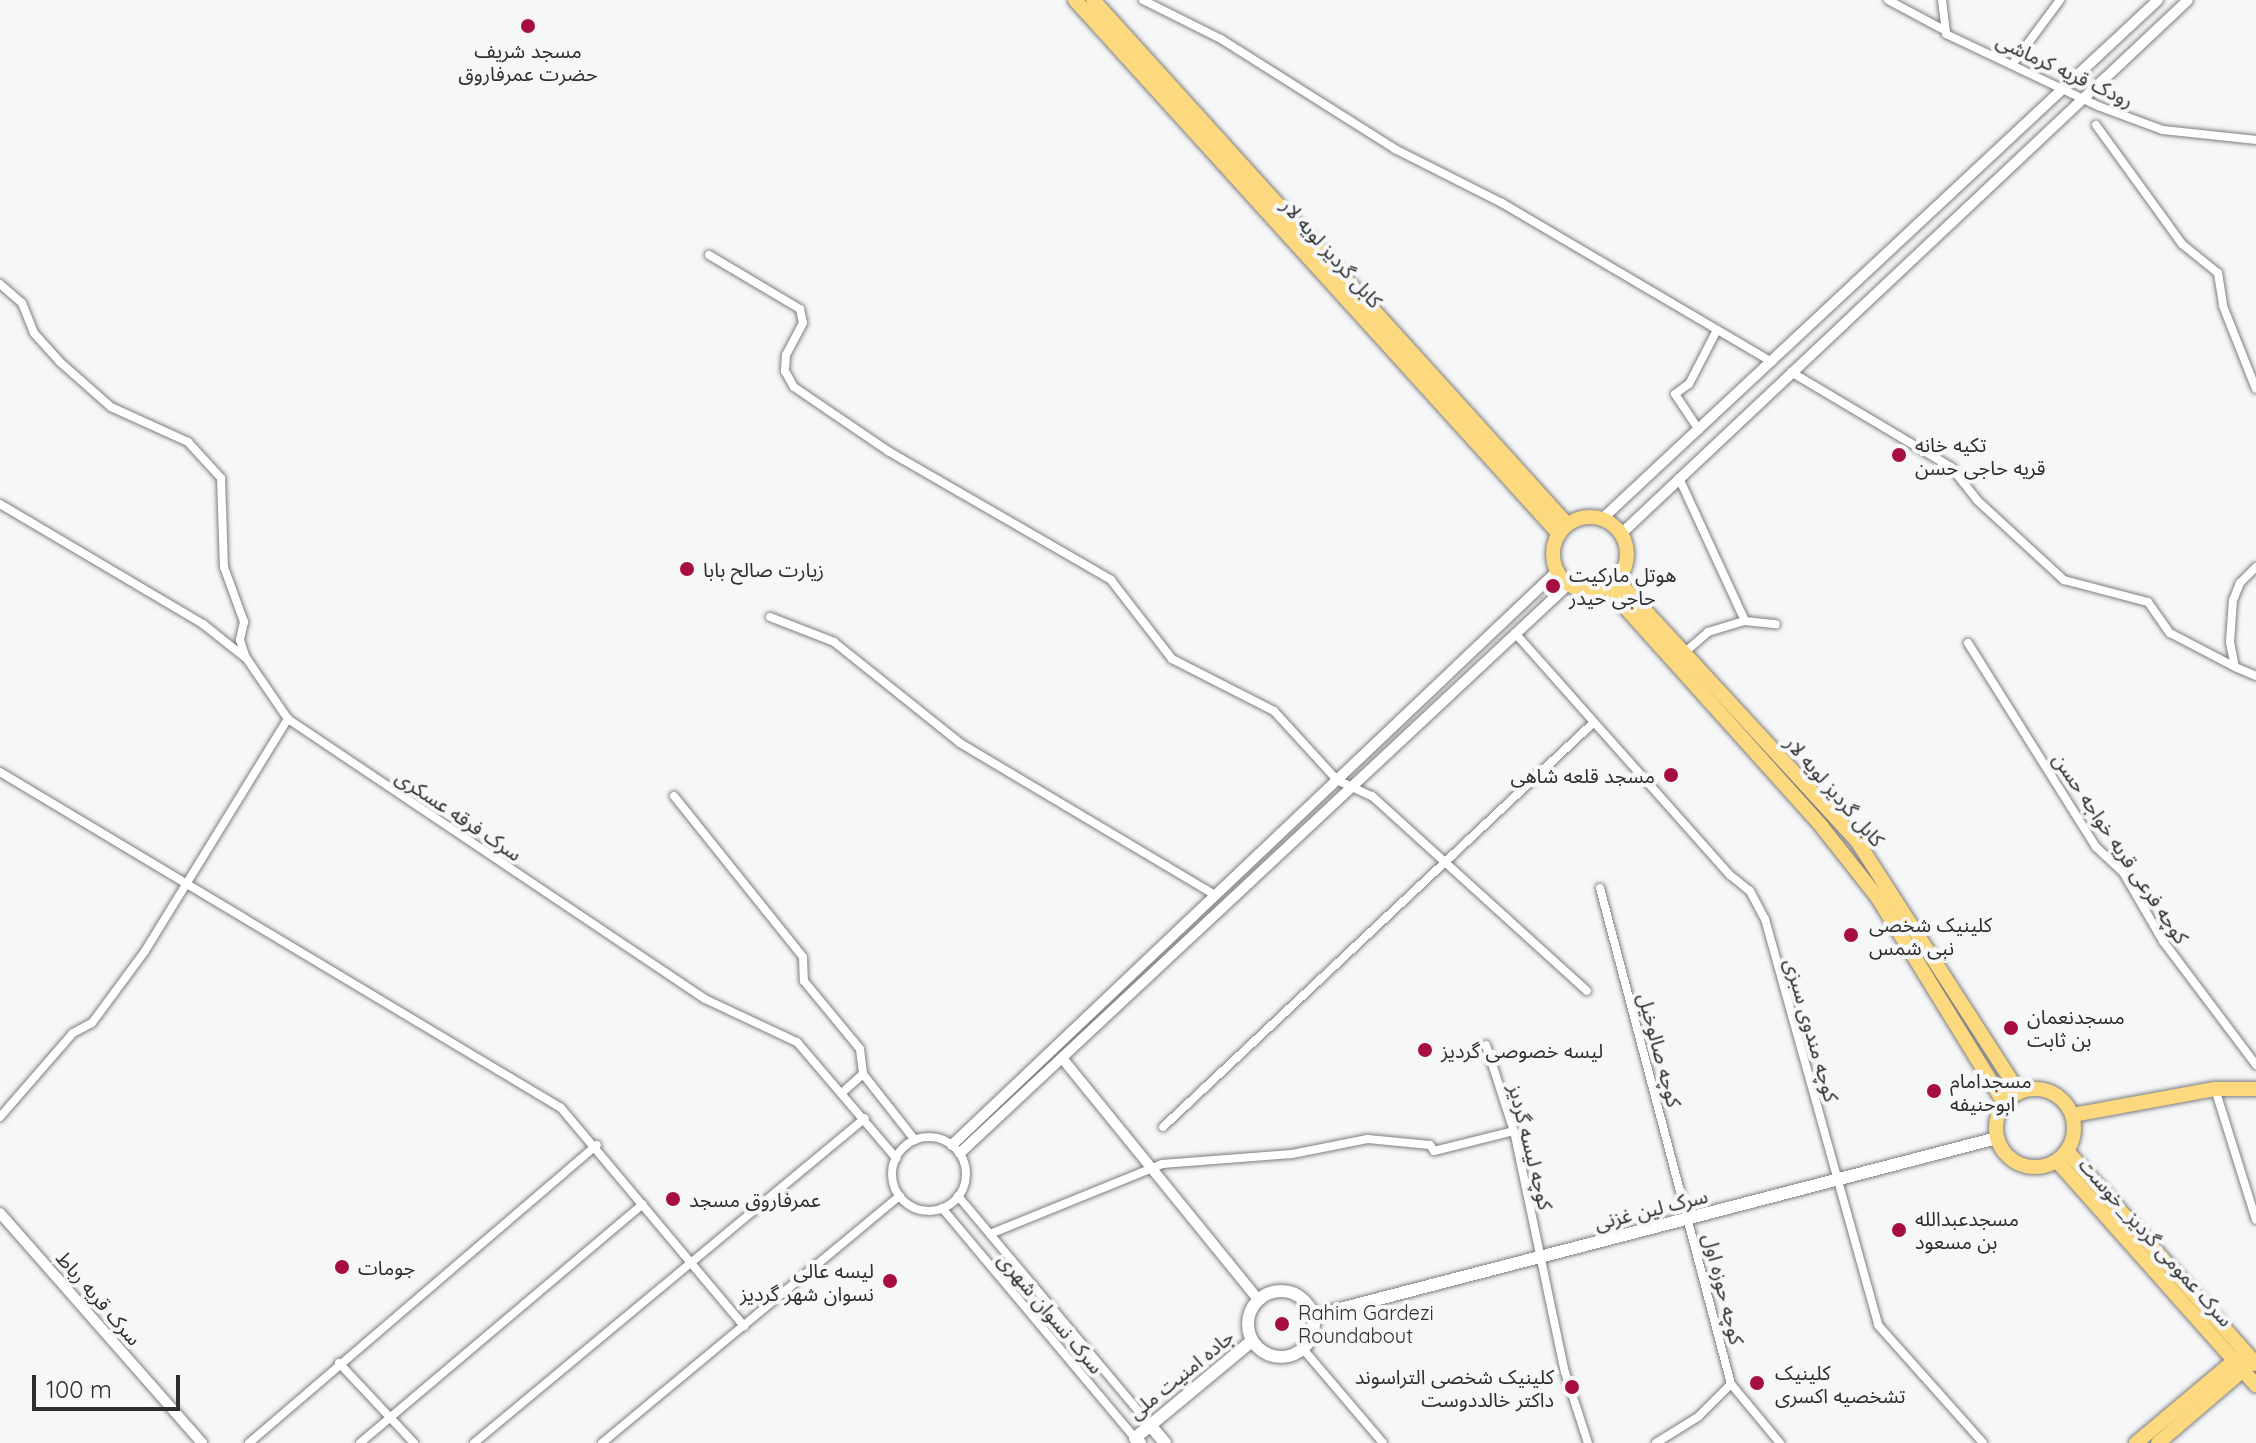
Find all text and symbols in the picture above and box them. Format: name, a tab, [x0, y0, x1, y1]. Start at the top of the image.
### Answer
marker: مسجد شریف حضرت عمرفاروق	[519, 17, 537, 35]
street label: رودک قریه کرماشی	[1993, 28, 2137, 112]
place label: مسجد شریف حضرت عمرفاروق	[458, 38, 598, 85]
street label: کابل گردیز لویه لار	[1277, 193, 1387, 313]
place label: تکیه خانه قریه حاجی حسن	[1915, 432, 2045, 479]
marker: تکیه خانه قریه حاجی حسن	[1890, 446, 1908, 464]
place label: زیارت صالح بابا	[703, 557, 824, 581]
marker: زیارت صالح بابا	[678, 560, 696, 578]
place label: هوتل مارکیت حاجی حیدر	[1569, 562, 1676, 609]
marker: هوتل مارکیت حاجی حیدر	[1544, 577, 1562, 595]
street label: کابل گردیز لویه لار	[1780, 731, 1890, 851]
street label: کوچه فرعی قریه خواجه حسن	[2048, 748, 2194, 948]
place label: مسجد قلعه شاهی	[1510, 763, 1655, 787]
street label: سرک فرقه عسکری	[392, 764, 526, 866]
marker: مسجد قلعه شاهی	[1662, 766, 1680, 784]
place label: کلینیک شخصی نبی شمس	[1869, 912, 1992, 959]
marker: کلینیک شخصی نبی شمس	[1840, 924, 1862, 946]
street label: کوچه مندوی سبزی	[1780, 956, 1844, 1104]
street label: کوچه صالوخیل	[1633, 990, 1687, 1110]
place label: مسجدنعمان بن ثابت	[2027, 1004, 2125, 1051]
marker: مسجدنعمان بن ثابت	[2002, 1019, 2020, 1037]
place label: لیسه خصوصی گردیز	[1441, 1038, 1603, 1062]
marker: لیسه خصوصی گردیز	[1416, 1041, 1434, 1059]
place label: مسجدامام ابوحنیفه	[1950, 1068, 2032, 1115]
street label: کوچه لیسه گردیز	[1504, 1082, 1558, 1212]
marker: مسجدامام ابوحنیفه	[1925, 1082, 1943, 1100]
street label: سرک عمومی گردیز_خوست	[2074, 1153, 2238, 1331]
street label: سرک لین غزنی	[1592, 1183, 1710, 1235]
place label: عمرفاروق مسجد	[689, 1187, 821, 1211]
marker: عمرفاروق مسجد	[664, 1190, 682, 1208]
place label: مسجدعبدالله بن مسعود	[1915, 1206, 2019, 1253]
marker: مسجدعبدالله بن مسعود	[1890, 1221, 1908, 1239]
street label: کوچه حوزه اول	[1699, 1231, 1749, 1347]
street label: سرک قریه رباط	[52, 1246, 146, 1350]
street label: سرک نسوان شهری	[993, 1248, 1109, 1378]
place label: جومات	[358, 1255, 415, 1279]
marker: جومات	[333, 1258, 351, 1276]
place label: لیسه عالی نسوان شهر گردیز	[740, 1258, 874, 1305]
marker: لیسه عالی نسوان شهر گردیز	[881, 1272, 899, 1290]
place label: Rahim Gardezi Roundabout	[1298, 1300, 1434, 1347]
marker: Rahim Gardezi Roundabout	[1273, 1315, 1291, 1333]
street label: جاده امنیت ملی	[1123, 1324, 1239, 1424]
scale bar	[36, 1359, 184, 1409]
place label: کلینیک تشخصیه اکسری	[1775, 1360, 1905, 1407]
place label: کلینیک شخصی التراسوند داکتر خالددوست	[1355, 1364, 1554, 1411]
marker: کلینیک تشخصیه اکسری	[1746, 1372, 1768, 1394]
text: 100 m	[46, 1374, 112, 1404]
marker: کلینیک شخصی التراسوند داکتر خالددوست	[1561, 1376, 1583, 1398]

